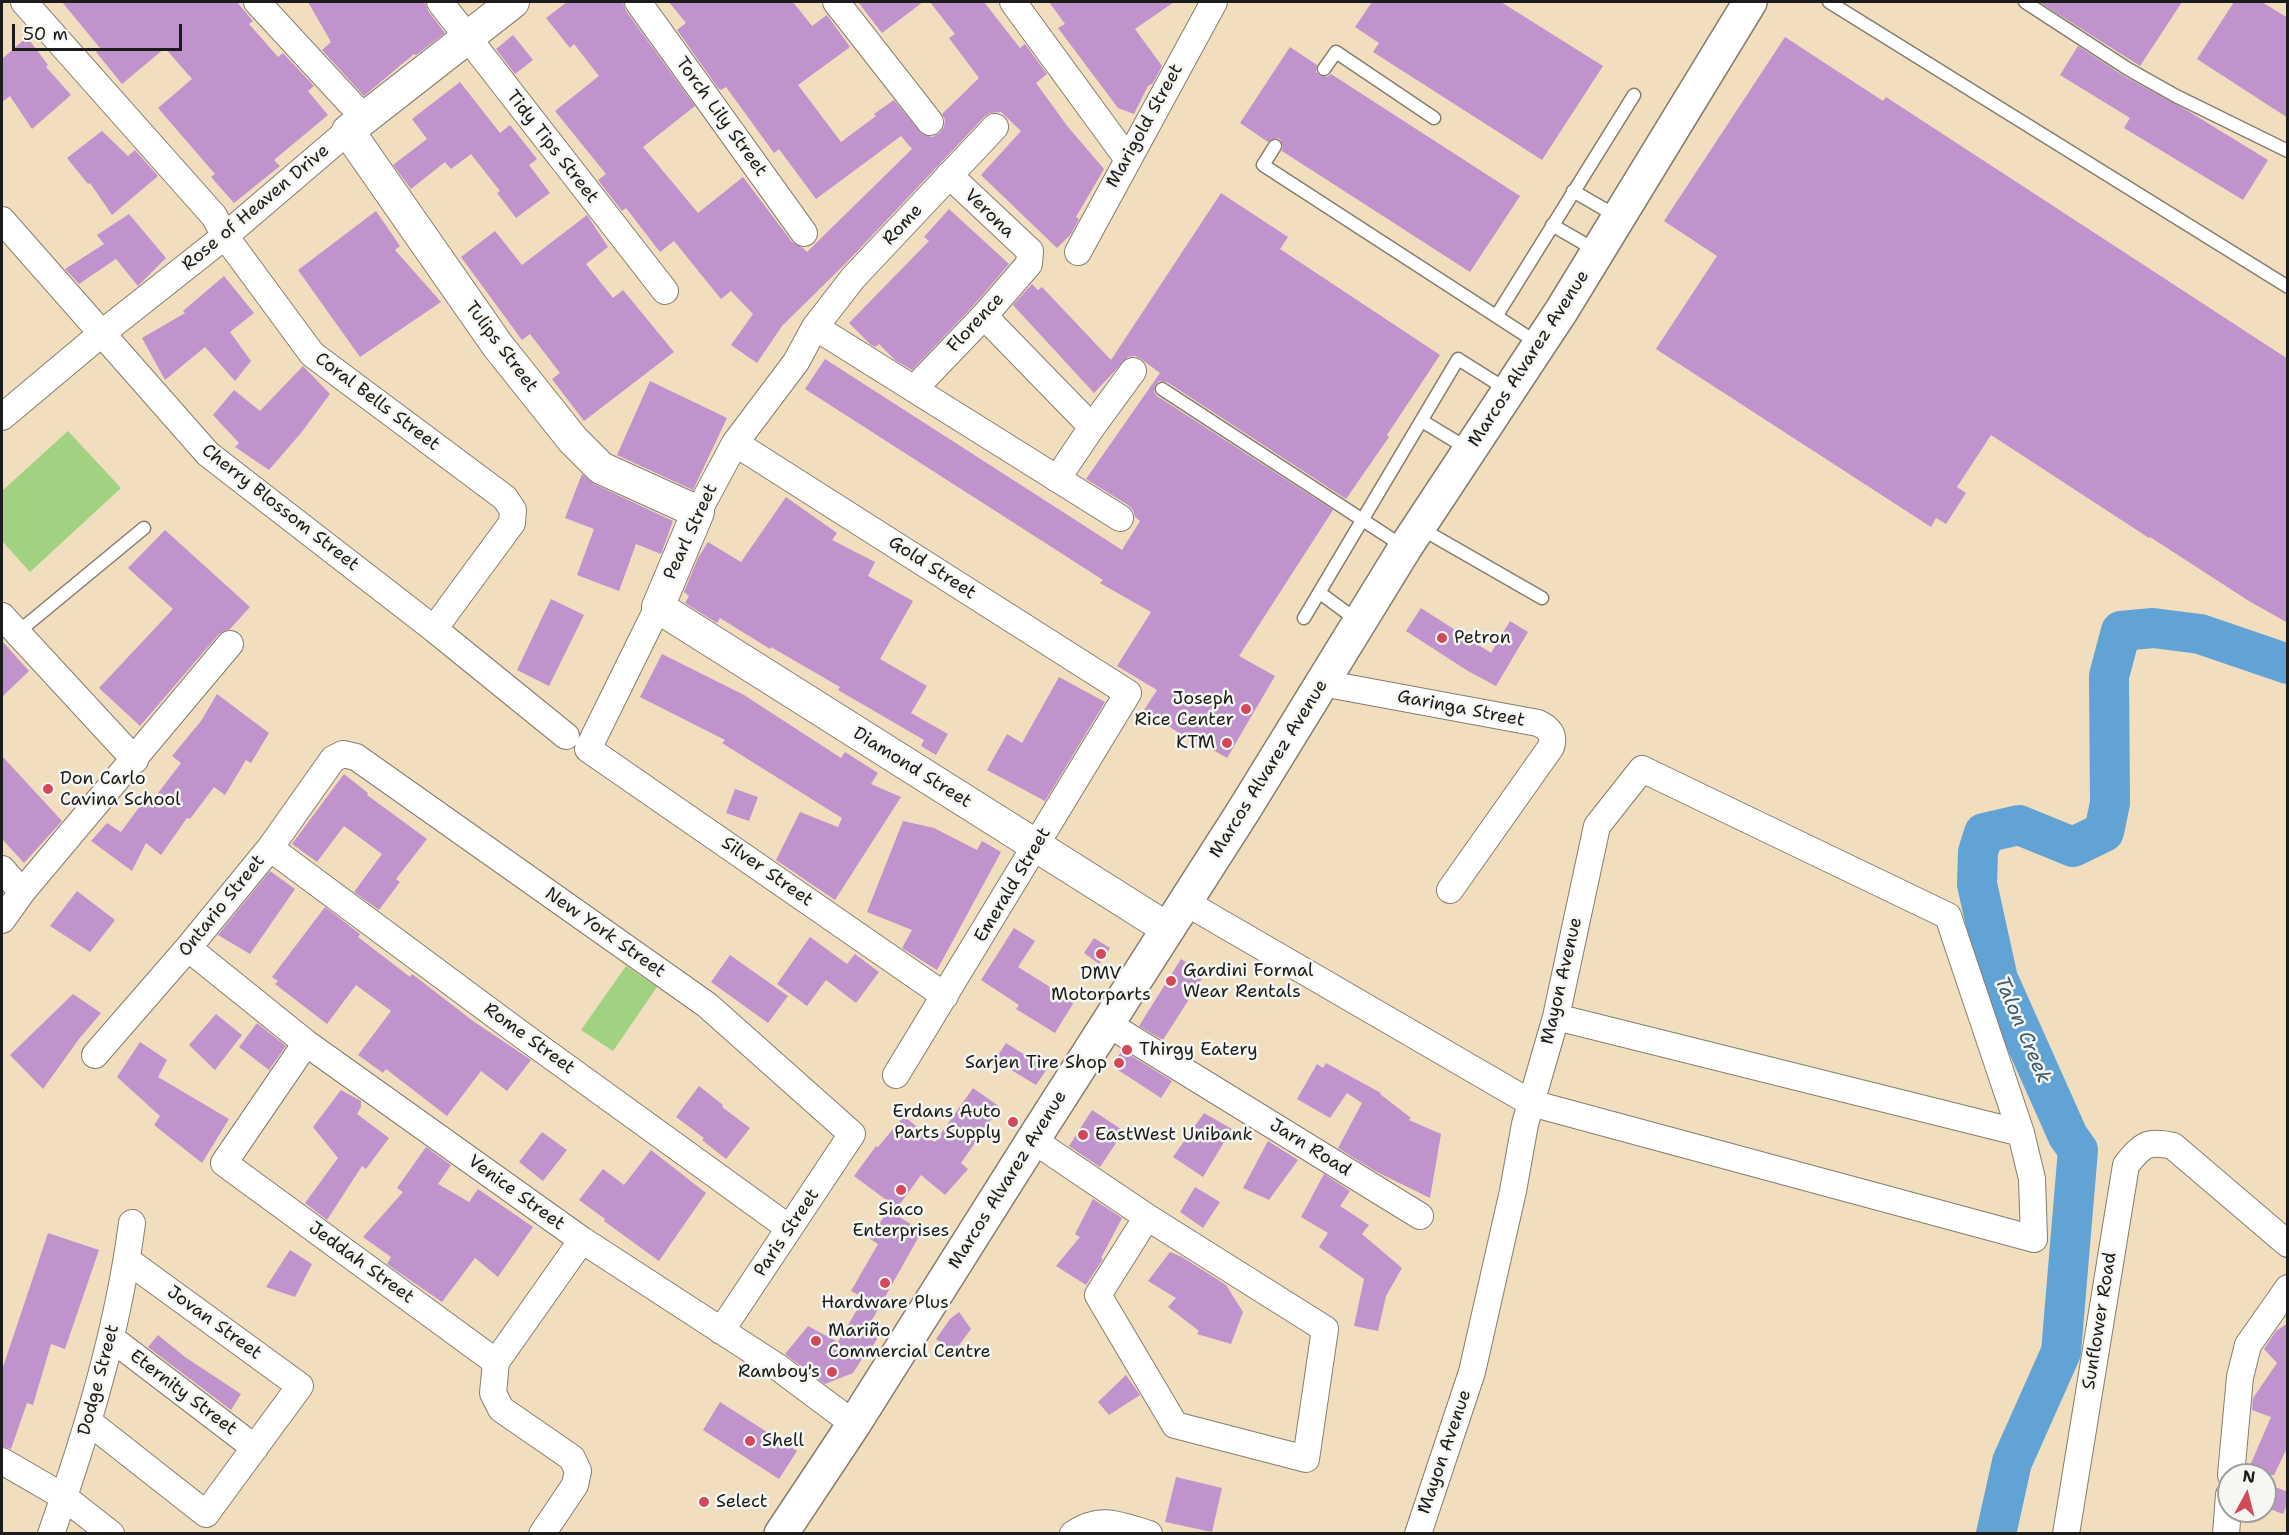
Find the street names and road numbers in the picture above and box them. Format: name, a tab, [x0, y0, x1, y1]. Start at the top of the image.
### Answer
street label: Torch Lily Street	[670, 53, 772, 181]
street label: Marigold Street	[1102, 60, 1188, 192]
street label: Tidy Tips Street	[501, 86, 603, 208]
street label: Rose of Heaven Drive	[178, 140, 334, 276]
street label: Verona	[959, 185, 1019, 243]
street label: Rome	[879, 200, 927, 250]
street label: Marcos Alvarez Avenue	[1464, 267, 1594, 451]
street label: Florence	[943, 289, 1009, 357]
street label: Tulips Street	[460, 297, 542, 397]
street label: Coral Bells Street	[310, 348, 444, 456]
street label: Cherry Blossom Street	[197, 440, 363, 576]
street label: Pearl Street	[659, 481, 723, 583]
street label: Gold Street	[884, 532, 980, 604]
street label: Marcos Alvarez Avenue	[1205, 676, 1333, 862]
street label: Garinga Street	[1395, 686, 1527, 732]
street label: Diamond Street	[849, 723, 975, 813]
street label: Emerald Street	[970, 824, 1056, 946]
street label: Silver Street	[717, 833, 817, 911]
street label: Ontario Street	[174, 851, 270, 961]
street label: New York Street	[541, 883, 669, 983]
street label: Mayon Avenue	[1537, 915, 1587, 1047]
street label: Rome Street	[479, 999, 579, 1079]
street label: Marcos Alvarez Avenue	[944, 1087, 1072, 1273]
street label: Jarn Road	[1265, 1115, 1355, 1181]
street label: Venice Street	[463, 1151, 569, 1235]
street label: Paris Street	[750, 1185, 824, 1281]
street label: Jeddah Street	[304, 1218, 418, 1308]
street label: Sunflower Road	[2079, 1251, 2121, 1391]
street label: Jovan Street	[162, 1281, 266, 1365]
street label: Dodge Street	[74, 1322, 124, 1438]
street label: Eternity Street	[125, 1346, 241, 1440]
street label: Mayon Avenue	[1414, 1387, 1476, 1517]

